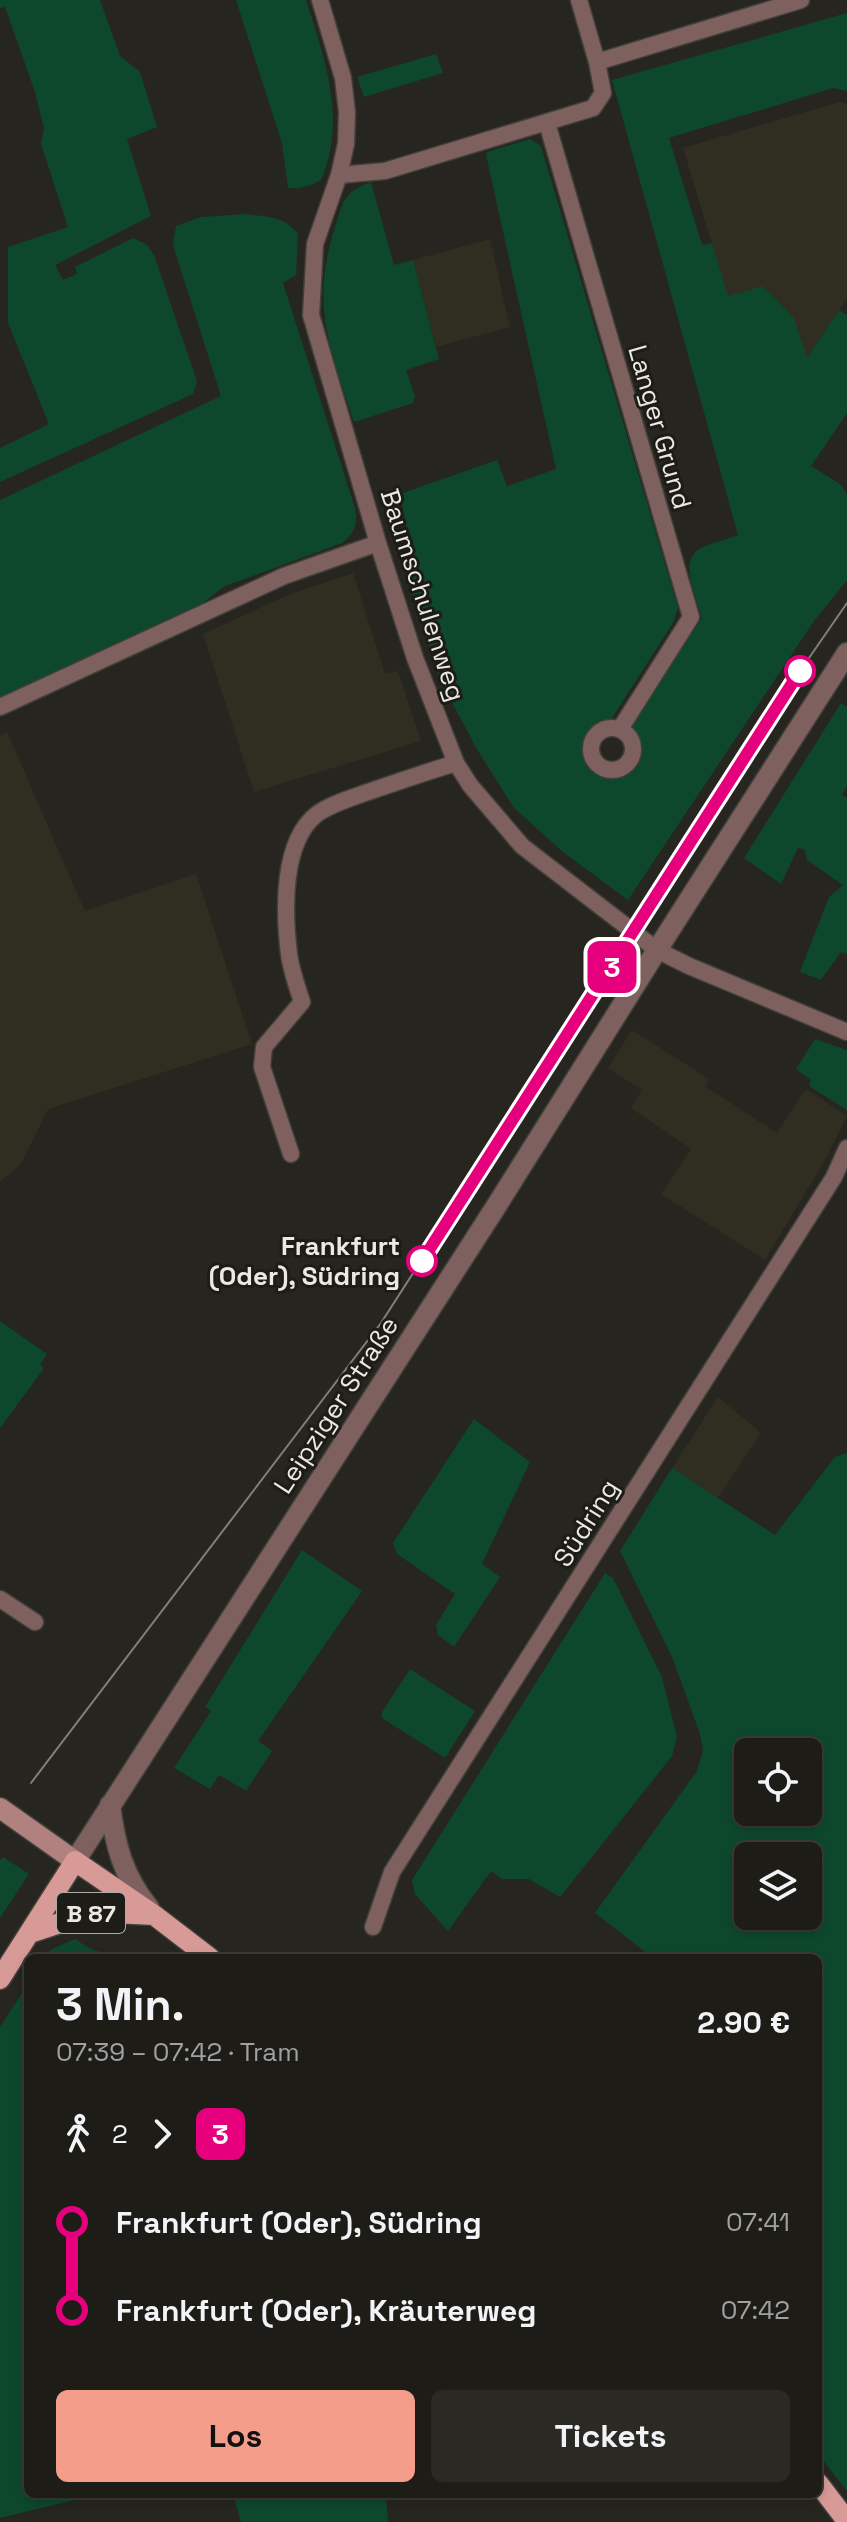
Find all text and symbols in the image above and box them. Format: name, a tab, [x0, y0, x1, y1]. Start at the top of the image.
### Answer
street label: Langer Grund	[620, 341, 700, 513]
street label: Baumschulenweg	[373, 485, 473, 705]
unlabelled marker	[785, 656, 815, 686]
line badge: 3	[586, 941, 638, 993]
text: 3	[603, 949, 621, 985]
place label: Frankfurt (Oder), Südring	[209, 1229, 400, 1293]
marker: Frankfurt (Oder), Südring	[407, 1246, 437, 1276]
street label: Leipziger Straße	[266, 1310, 406, 1500]
street label: Südring	[546, 1473, 626, 1573]
map controls	[734, 1738, 822, 1930]
button: locate	[734, 1738, 822, 1826]
button: layers	[734, 1842, 822, 1930]
road number: B 87	[57, 1893, 125, 1933]
text: 3 Min.	[56, 1977, 185, 2033]
text: 2.90 €	[697, 2003, 790, 2042]
text: 07:39 – 07:42 · Tram	[56, 2035, 300, 2069]
icon: walk	[56, 2112, 100, 2156]
icon: forward	[140, 2112, 184, 2156]
text: 3	[212, 2116, 229, 2152]
text: 2	[112, 2117, 128, 2151]
text: Frankfurt (Oder), Südring	[116, 2203, 482, 2242]
text: 07:41	[726, 2205, 790, 2239]
text: Frankfurt (Oder), Kräuterweg	[116, 2291, 536, 2330]
text: 07:42	[721, 2293, 790, 2327]
button: Los	[56, 2390, 415, 2482]
button: Tickets	[431, 2390, 790, 2482]

